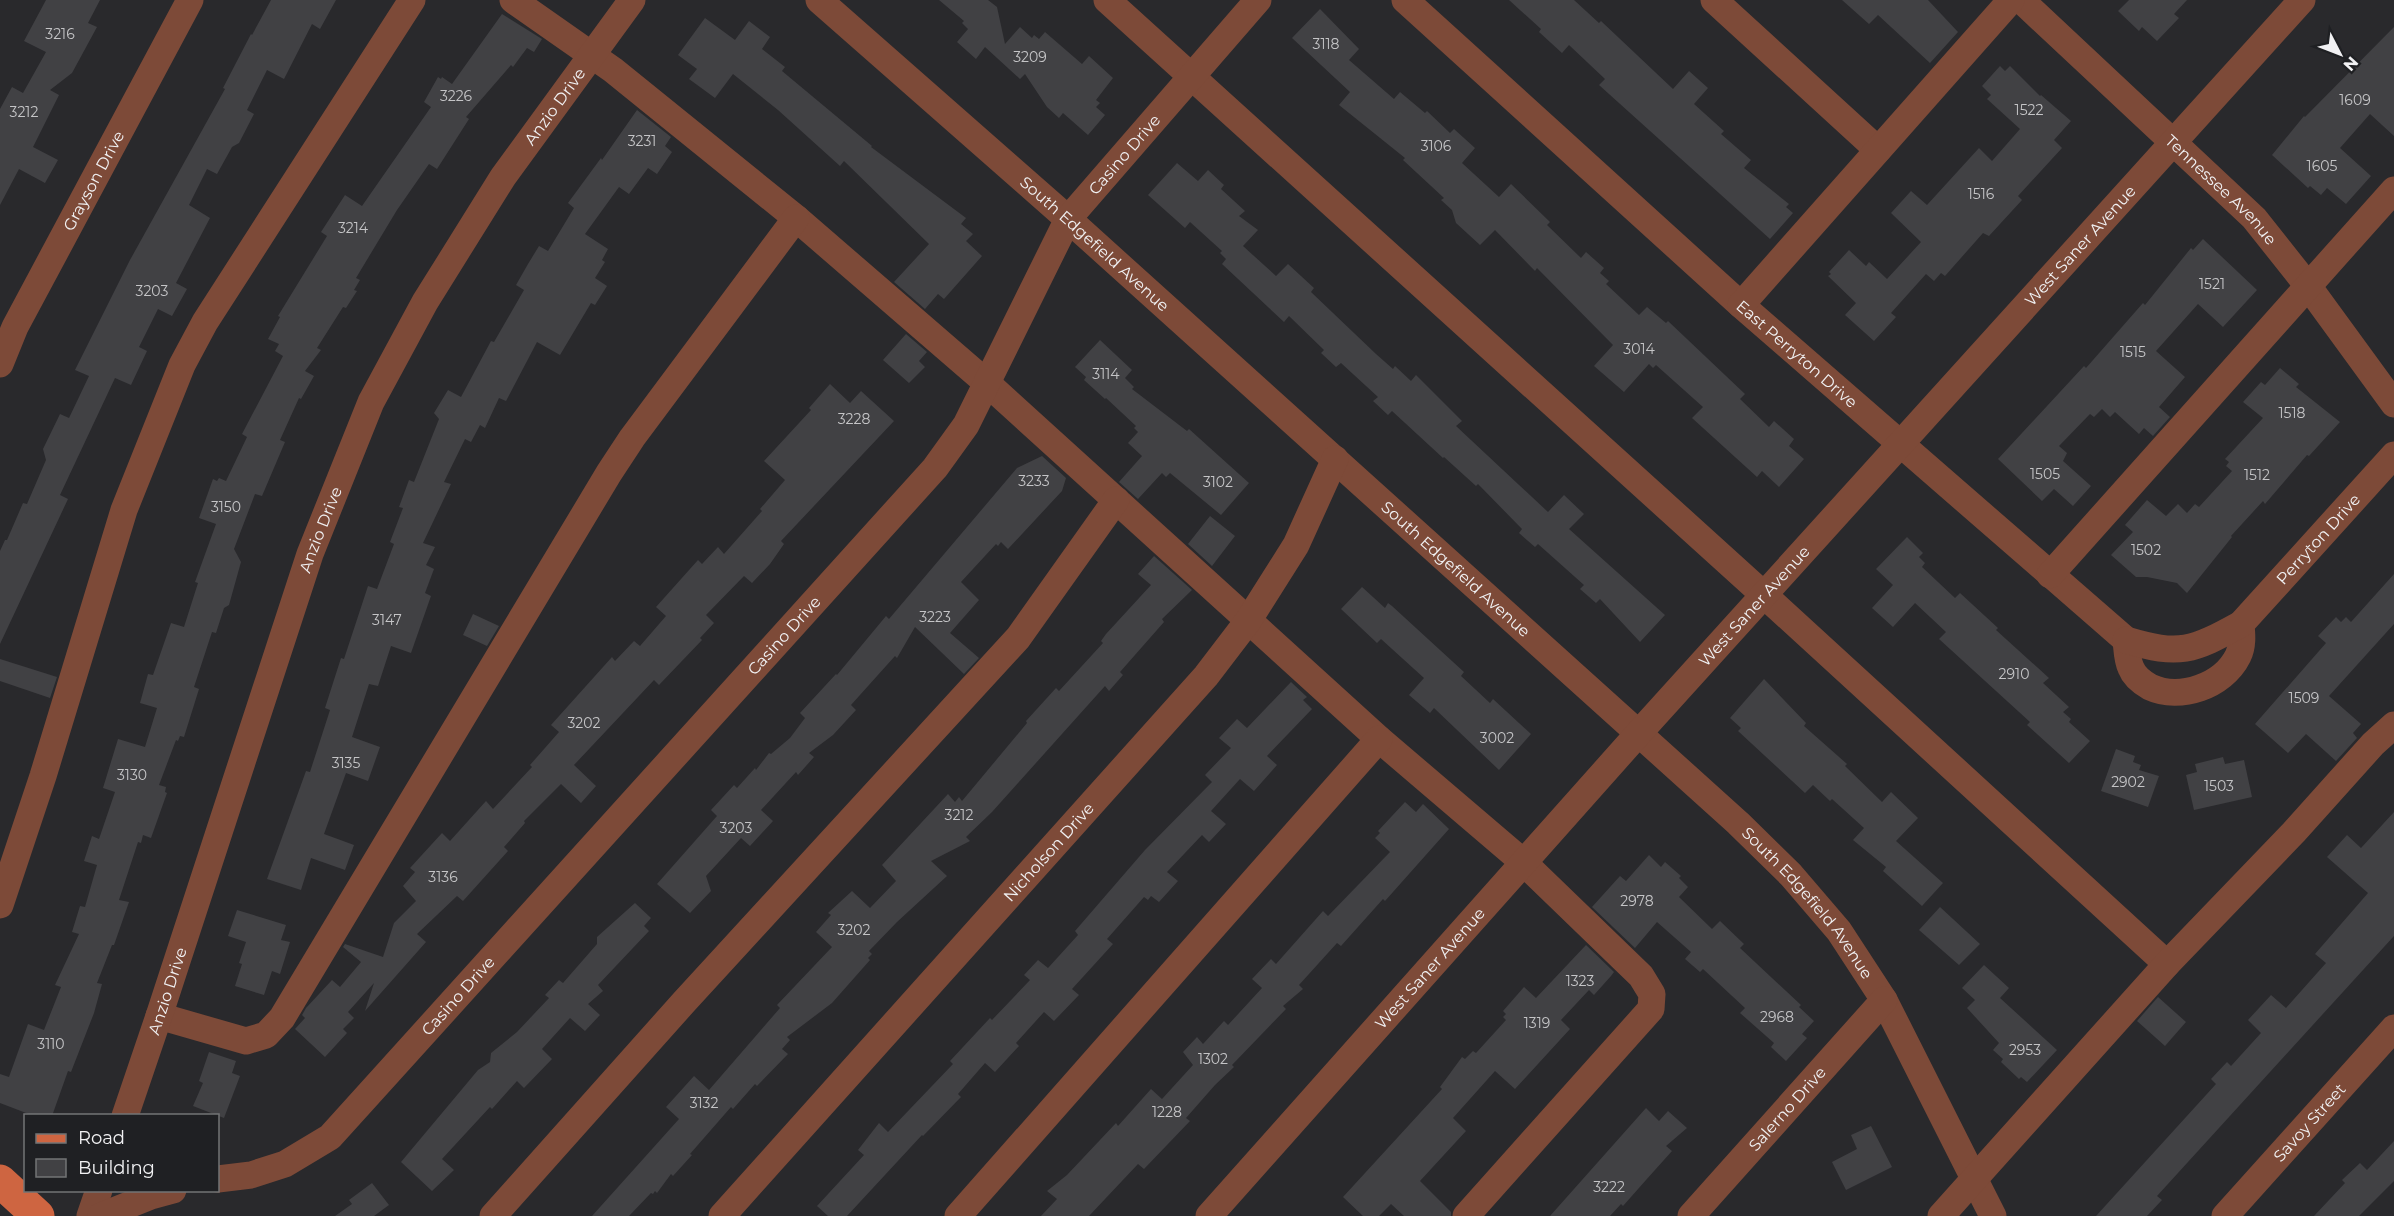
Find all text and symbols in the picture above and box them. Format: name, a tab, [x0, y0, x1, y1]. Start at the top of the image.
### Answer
north arrow	[2310, 24, 2370, 84]
house number: 3216	[45, 25, 75, 43]
house number: 3118	[1313, 35, 1340, 53]
house number: 3209	[1013, 48, 1047, 66]
text: N	[2339, 53, 2362, 75]
street label: Anzio Drive	[520, 64, 589, 149]
house number: 3226	[440, 87, 473, 105]
house number: 1609	[2339, 91, 2371, 109]
house number: 1522	[2015, 101, 2043, 119]
house number: 3212	[10, 103, 38, 121]
street label: Casino Drive	[1085, 111, 1164, 199]
street label: Grayson Drive	[59, 128, 128, 234]
street label: Tennessee Avenue	[2161, 131, 2281, 249]
house number: 3231	[628, 132, 656, 150]
house number: 3106	[1421, 137, 1452, 155]
house number: 1605	[2307, 157, 2337, 175]
street label: South Edgefield Avenue	[1016, 172, 1173, 316]
street label: West Saner Avenue	[2021, 182, 2140, 310]
house number: 1516	[1968, 185, 1995, 203]
house number: 3214	[338, 219, 369, 237]
house number: 1521	[2199, 275, 2225, 293]
house number: 3203	[136, 282, 168, 300]
street label: East Perryton Drive	[1732, 296, 1861, 412]
house number: 3014	[1623, 340, 1655, 358]
house number: 1515	[2120, 343, 2146, 361]
house number: 3114	[1092, 365, 1120, 383]
house number: 1518	[2279, 404, 2306, 422]
house number: 3228	[838, 410, 870, 428]
house number: 1505	[2030, 465, 2060, 483]
house number: 1512	[2244, 466, 2270, 484]
house number: 3233	[1018, 472, 1050, 490]
house number: 3102	[1203, 473, 1233, 491]
street label: Anzio Drive	[295, 484, 346, 575]
street label: Perryton Drive	[2273, 490, 2364, 589]
street label: South Edgefield Avenue	[1377, 497, 1534, 641]
house number: 3150	[211, 498, 241, 516]
house number: 1502	[2131, 541, 2161, 559]
street label: West Saner Avenue	[1695, 542, 1814, 670]
street label: Casino Drive	[744, 592, 825, 679]
house number: 3223	[919, 608, 951, 626]
house number: 3147	[372, 611, 402, 629]
house number: 2910	[1999, 665, 2029, 683]
house number: 1509	[2289, 689, 2319, 707]
house number: 3202	[568, 714, 601, 732]
house number: 3002	[1480, 729, 1514, 747]
house number: 3135	[332, 754, 360, 772]
house number: 3130	[117, 766, 147, 784]
house number: 2902	[2111, 773, 2145, 791]
house number: 1503	[2204, 777, 2234, 795]
street label: Nicholson Drive	[1000, 799, 1098, 906]
house number: 3212	[945, 806, 973, 824]
house number: 3203	[720, 819, 752, 837]
street label: South Edgefield Avenue	[1738, 823, 1877, 983]
house number: 3136	[428, 868, 458, 886]
house number: 2978	[1620, 892, 1654, 910]
street label: West Saner Avenue	[1371, 904, 1489, 1033]
house number: 3202	[838, 921, 871, 939]
street label: Anzio Drive	[144, 945, 191, 1037]
street label: Casino Drive	[418, 953, 499, 1039]
house number: 1323	[1566, 972, 1594, 990]
house number: 2968	[1760, 1008, 1794, 1026]
house number: 1319	[1524, 1014, 1550, 1032]
house number: 3110	[37, 1035, 65, 1053]
house number: 2953	[2009, 1041, 2041, 1059]
house number: 1302	[1198, 1050, 1228, 1068]
street label: Salerno Drive	[1745, 1063, 1830, 1155]
street label: Savoy Street	[2270, 1079, 2350, 1166]
house number: 3132	[690, 1094, 718, 1112]
house number: 1228	[1152, 1103, 1182, 1121]
legend	[24, 1114, 219, 1192]
text: Road	[78, 1127, 125, 1149]
text: Building	[78, 1157, 155, 1179]
house number: 3222	[1593, 1178, 1625, 1196]

